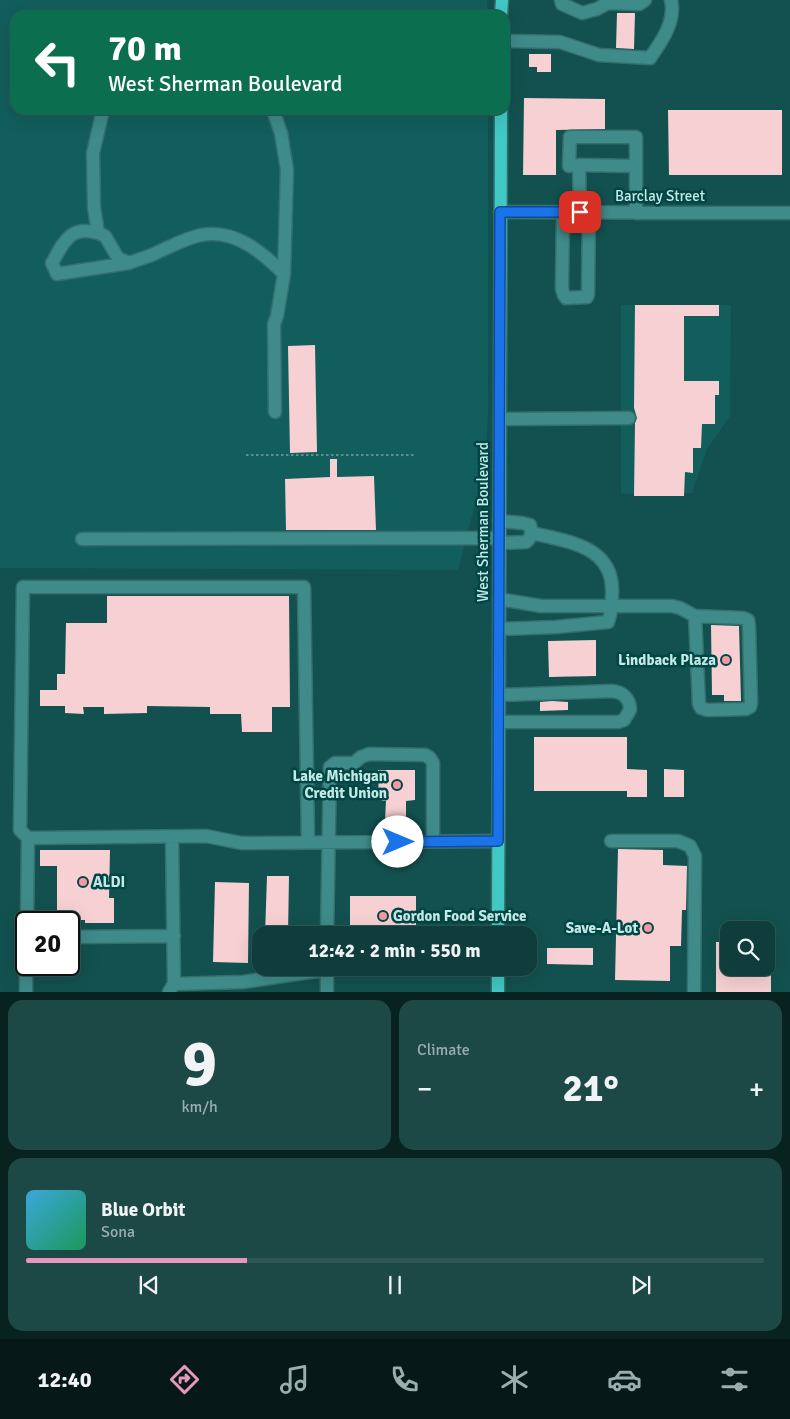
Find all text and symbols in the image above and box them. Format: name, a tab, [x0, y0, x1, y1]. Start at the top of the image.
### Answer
text: 70 m	[108, 27, 182, 70]
icon: left	[25, 30, 90, 95]
text: West Sherman Boulevard	[108, 70, 342, 97]
street label: Barclay Street	[615, 187, 705, 205]
pin	[559, 191, 601, 233]
icon: arrive	[566, 198, 594, 226]
street label: West Sherman Boulevard	[474, 442, 492, 602]
place label: Lindback Plaza	[618, 651, 716, 669]
marker: Lindback Plaza	[720, 654, 732, 666]
place label: Lake Michigan Credit Union	[292, 767, 387, 802]
marker: Lake Michigan Credit Union	[391, 779, 403, 791]
position arrow	[371, 815, 423, 867]
place label: ALDI	[93, 873, 125, 891]
marker: ALDI	[77, 876, 89, 888]
place label: Gordon Food Service	[393, 907, 527, 925]
marker: Gordon Food Service	[377, 910, 389, 922]
speed limit sign: 20	[15, 911, 80, 976]
place label: Save-A-Lot	[566, 919, 638, 937]
map controls	[720, 921, 775, 976]
button: search	[720, 921, 775, 976]
marker: Save-A-Lot	[642, 922, 654, 934]
text: 12:42 · 2 min · 550 m	[308, 939, 481, 963]
text: 9	[182, 1024, 217, 1104]
text: Climate	[417, 1040, 470, 1060]
text: 21°	[562, 1065, 619, 1112]
text: −	[417, 1072, 432, 1106]
text: +	[749, 1072, 764, 1106]
text: km/h	[181, 1097, 218, 1117]
text: Blue Orbit	[101, 1198, 185, 1222]
text: Sona	[101, 1222, 135, 1242]
icon: previous	[135, 1271, 163, 1299]
icon: pause	[381, 1271, 409, 1299]
icon: next	[627, 1271, 655, 1299]
icon: directions	[167, 1362, 202, 1397]
icon: music	[277, 1362, 312, 1397]
icon: phone	[387, 1362, 422, 1397]
icon: climate	[497, 1362, 532, 1397]
icon: car	[607, 1362, 642, 1397]
icon: filters	[717, 1362, 752, 1397]
text: 12:40	[38, 1366, 92, 1393]

